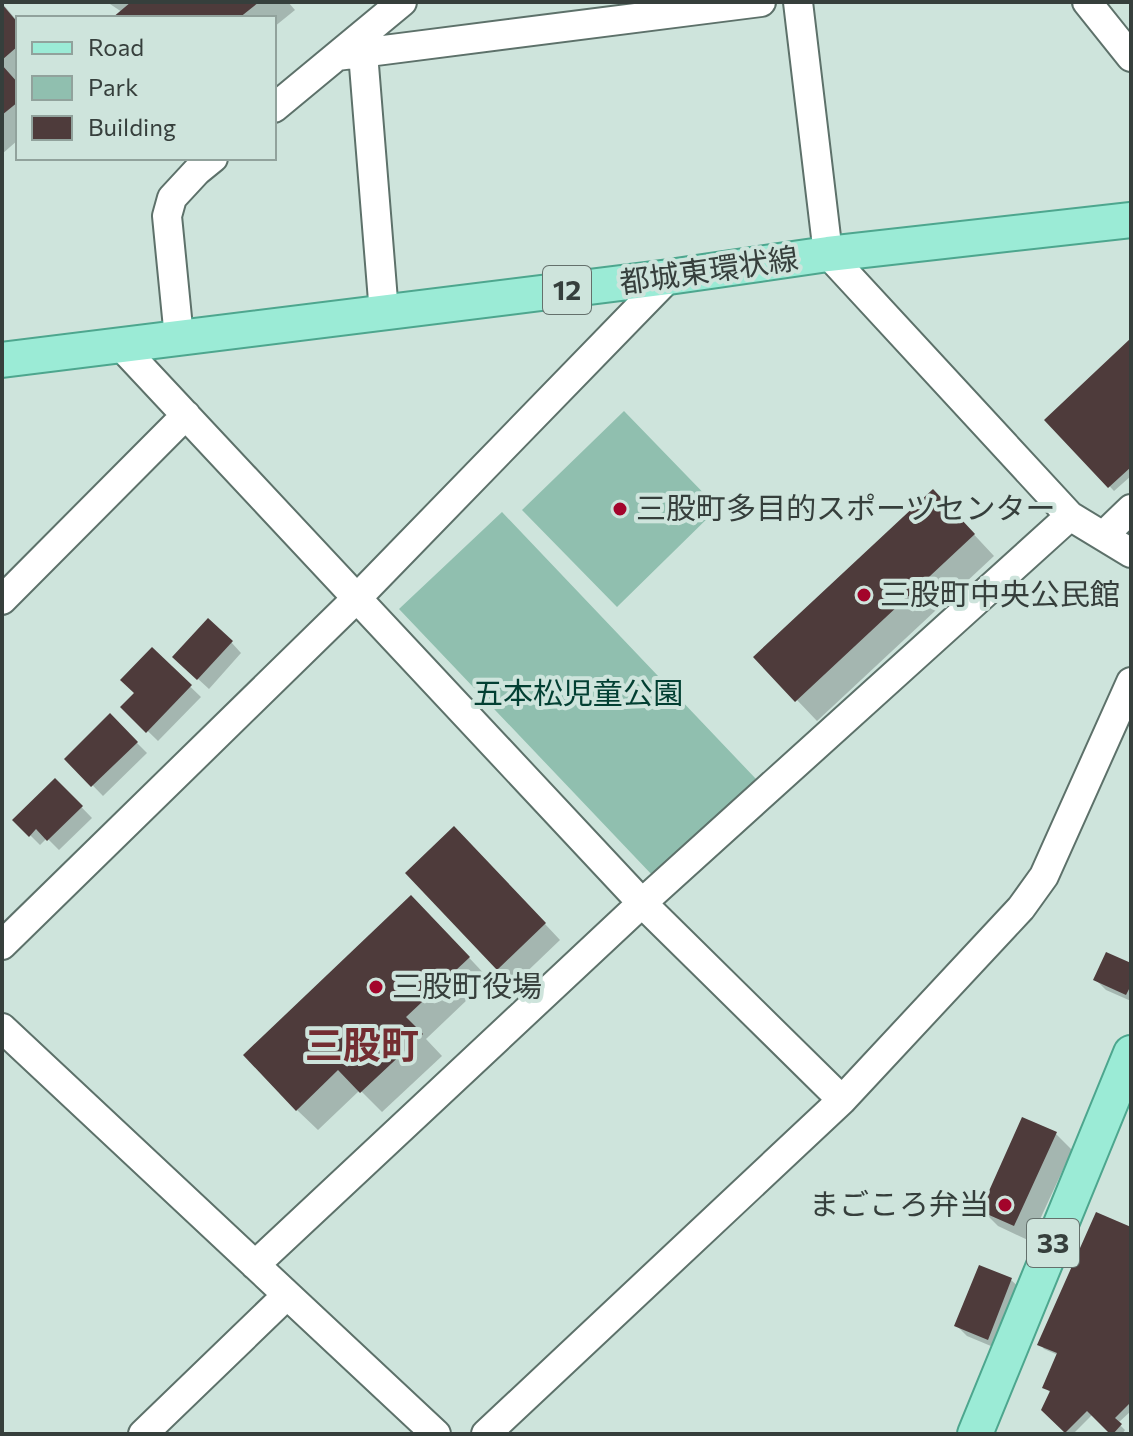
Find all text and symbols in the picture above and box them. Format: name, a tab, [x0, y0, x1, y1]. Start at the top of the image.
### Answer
legend	[16, 16, 276, 160]
text: Road	[88, 32, 144, 61]
text: Park	[88, 72, 138, 101]
text: Building	[88, 112, 176, 141]
street label: 都城東環状線	[617, 238, 800, 299]
road number: 12	[543, 266, 591, 314]
place label: 三股町多目的スポーツセンター	[636, 488, 1055, 525]
marker: 三股町多目的スポーツセンター	[611, 500, 629, 518]
place label: 三股町中央公民館	[880, 574, 1120, 611]
marker: 三股町中央公民館	[855, 586, 873, 604]
park label: 五本松児童公園	[473, 673, 683, 710]
place label: 三股町役場	[392, 966, 542, 1003]
marker: 三股町役場	[367, 978, 385, 996]
district label: 三股町	[305, 1020, 419, 1067]
place label: まごころ弁当	[809, 1184, 989, 1221]
marker: まごころ弁当	[996, 1196, 1014, 1214]
road number: 33	[1027, 1219, 1079, 1267]

